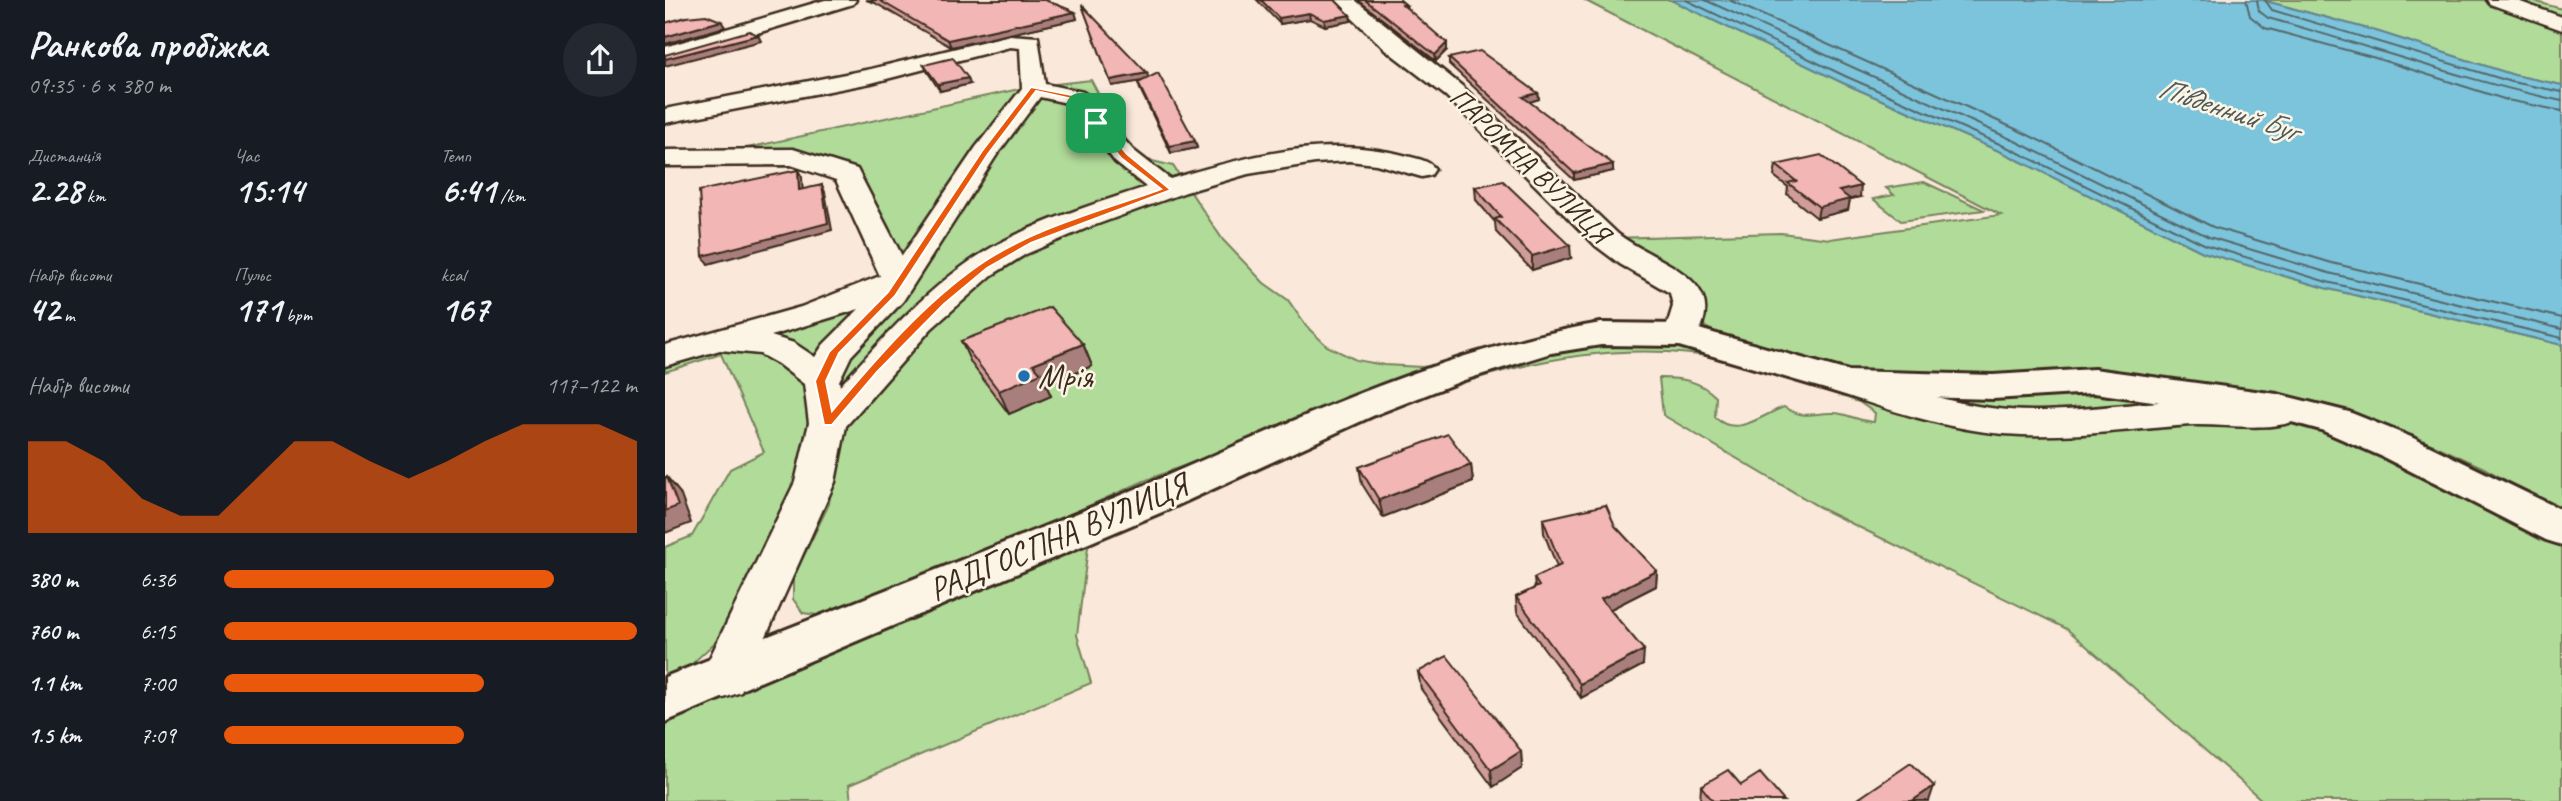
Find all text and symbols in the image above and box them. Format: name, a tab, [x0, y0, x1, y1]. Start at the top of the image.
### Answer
text: Ранкова пробіжка	[28, 21, 267, 68]
button: share	[563, 23, 637, 97]
water label: Південний Буг	[2154, 69, 2309, 151]
text: 09:35 · 6 × 380 m	[28, 71, 171, 100]
street label: ПАРОМНА ВУЛИЦЯ	[1442, 80, 1620, 253]
pin	[1066, 93, 1126, 153]
icon: arrive	[1077, 104, 1115, 142]
text: Дистанція	[28, 144, 101, 168]
text: Час	[234, 144, 259, 168]
text: Темп	[441, 144, 471, 168]
text: 2.28	[28, 168, 82, 213]
text: 15:14	[234, 168, 304, 213]
text: 6:41	[441, 168, 496, 213]
text: km	[82, 184, 105, 208]
text: /km	[496, 184, 525, 208]
text: Набір висоти	[28, 263, 111, 287]
text: Пульс	[234, 263, 271, 287]
text: kcal	[441, 263, 466, 287]
text: 42	[28, 287, 60, 332]
text: 171	[234, 287, 281, 332]
text: 167	[441, 287, 489, 332]
text: m	[60, 303, 75, 327]
text: bpm	[281, 303, 312, 327]
place label: Мрія	[1038, 355, 1094, 397]
marker: Мрія	[1016, 368, 1032, 384]
text: Набір висоти	[28, 371, 128, 400]
text: 117–122 m	[546, 371, 637, 400]
street label: РАДГОСПНА ВУЛИЦЯ	[922, 462, 1198, 610]
text: 380 m	[28, 565, 78, 594]
text: 6:36	[140, 565, 176, 594]
text: 760 m	[28, 617, 78, 646]
text: 6:15	[140, 617, 176, 646]
text: 1.1 km	[28, 669, 82, 698]
text: 7:00	[140, 669, 176, 698]
text: 1.5 km	[28, 721, 81, 750]
text: 7:09	[140, 721, 176, 750]

